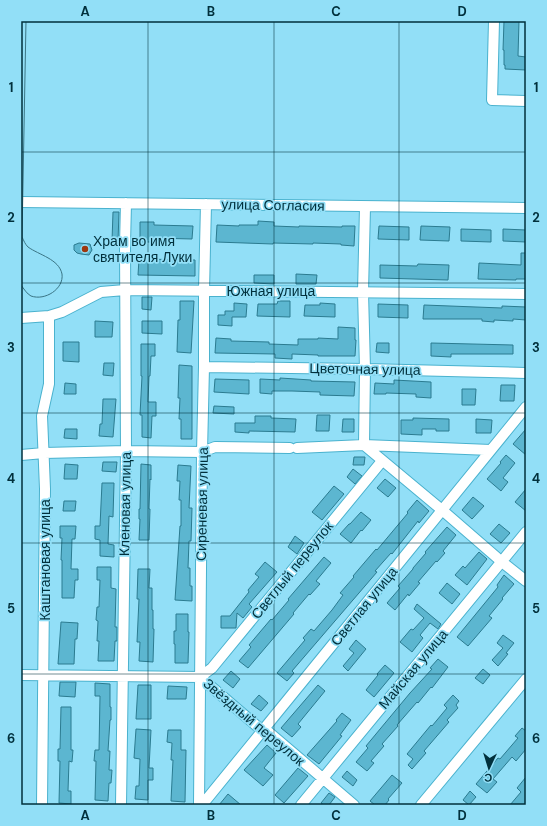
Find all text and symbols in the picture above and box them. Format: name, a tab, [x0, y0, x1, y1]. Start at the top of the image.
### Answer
text: A	[80, 3, 90, 20]
text: B	[207, 3, 215, 20]
text: C	[331, 3, 341, 20]
text: D	[457, 3, 467, 20]
text: 1	[9, 79, 13, 96]
text: 1	[534, 79, 538, 96]
street label: улица Согласия	[221, 195, 325, 215]
text: 2	[7, 209, 15, 226]
text: 2	[532, 209, 540, 226]
place label: Храм во имя святителя Луки	[93, 232, 192, 266]
marker: Храм во имя святителя Луки	[80, 244, 90, 254]
street label: Южная улица	[227, 282, 316, 300]
text: 3	[7, 339, 15, 356]
text: 3	[532, 339, 540, 356]
street label: Цветочная улица	[309, 359, 421, 379]
street label: Сиреневая улица	[192, 447, 212, 561]
street label: Кленовая улица	[115, 451, 135, 556]
text: 4	[7, 470, 15, 487]
text: 4	[532, 470, 540, 487]
street label: Каштановая улица	[36, 499, 54, 621]
street label: Светлый переулок	[247, 517, 337, 622]
street label: Светлая улица	[327, 563, 402, 649]
text: 5	[7, 600, 15, 617]
text: 5	[532, 600, 540, 617]
street label: Майская улица	[374, 625, 452, 712]
street label: Звёздный переулок	[200, 674, 309, 770]
text: 6	[7, 730, 15, 747]
text: 6	[532, 730, 540, 747]
north arrow	[469, 748, 509, 788]
text: С	[484, 771, 493, 785]
text: A	[80, 807, 90, 824]
text: B	[207, 807, 215, 824]
text: C	[331, 807, 341, 824]
text: D	[457, 807, 467, 824]

